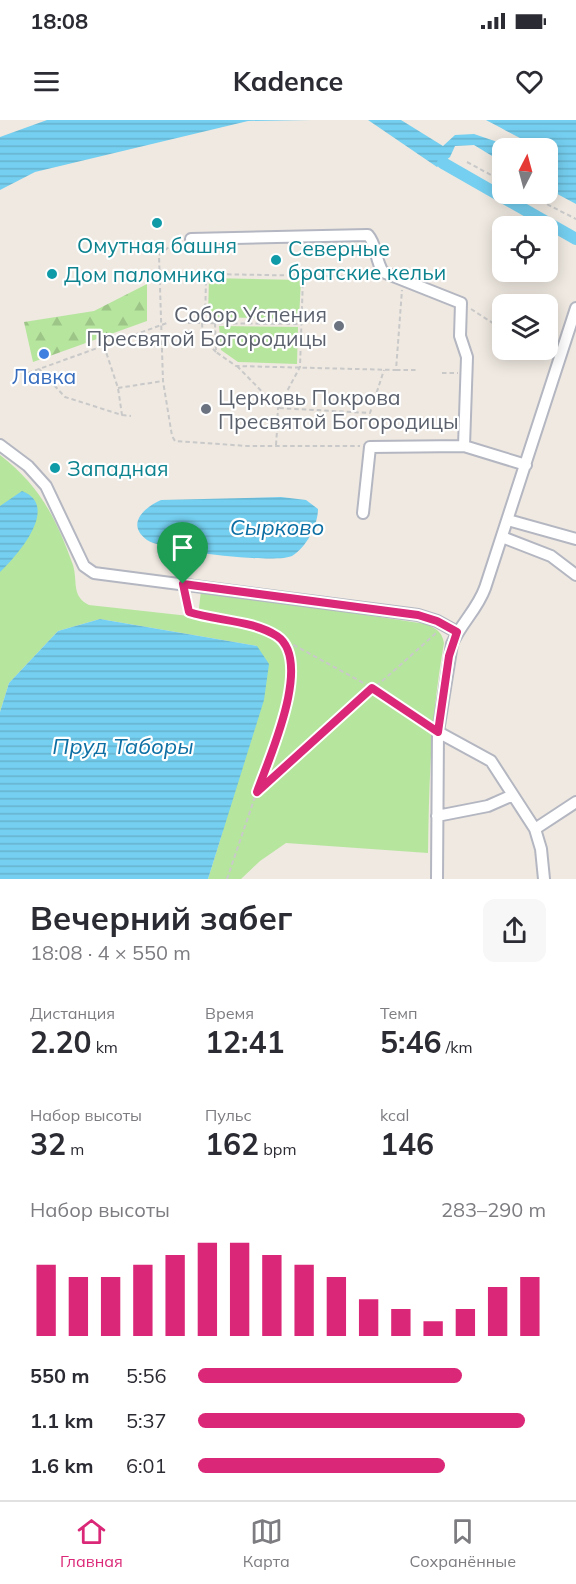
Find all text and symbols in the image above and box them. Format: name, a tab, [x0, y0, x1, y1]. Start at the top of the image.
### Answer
text: 18:08	[30, 7, 88, 35]
text: Kadence	[233, 64, 343, 98]
icon: menu	[30, 65, 63, 98]
icon: heart	[513, 65, 546, 98]
north arrow	[492, 138, 558, 204]
map controls	[492, 138, 558, 360]
marker: Омутная башня	[150, 216, 164, 230]
button: locate	[492, 216, 558, 282]
place label: Омутная башня	[77, 232, 237, 258]
place label: Северные братские кельи	[288, 235, 446, 285]
marker: Северные братские кельи	[269, 253, 283, 267]
place label: Дом паломника	[64, 261, 226, 287]
marker: Дом паломника	[45, 267, 59, 281]
button: layers	[492, 294, 558, 360]
place label: Собор Успения Пресвятой Богородицы	[86, 301, 327, 351]
marker: Собор Успения Пресвятой Богородицы	[332, 319, 346, 333]
marker: Лавка	[37, 347, 51, 361]
place label: Лавка	[12, 363, 76, 389]
place label: Церковь Покрова Пресвятой Богородицы	[218, 384, 459, 434]
marker: Церковь Покрова Пресвятой Богородицы	[199, 402, 213, 416]
place label: Западная	[67, 455, 169, 481]
marker: Западная	[48, 461, 62, 475]
water label: Сырково	[230, 513, 324, 541]
pin	[157, 522, 208, 584]
icon: arrive	[166, 531, 199, 564]
water label: Пруд Таборы	[52, 732, 194, 760]
text: Вечерний забег	[30, 897, 292, 938]
button: share	[483, 899, 546, 962]
text: 18:08 · 4 × 550 m	[30, 940, 191, 965]
text: Дистанция	[30, 1003, 115, 1023]
text: Время	[205, 1003, 254, 1023]
text: Темп	[380, 1003, 418, 1023]
text: 2.20	[30, 1023, 91, 1061]
text: 12:41	[205, 1023, 284, 1061]
text: 5:46	[380, 1023, 441, 1061]
text: km	[91, 1037, 118, 1057]
text: /km	[441, 1037, 472, 1057]
text: Набор высоты	[30, 1105, 142, 1125]
text: Пульс	[205, 1105, 252, 1125]
text: kcal	[380, 1105, 409, 1125]
text: 32	[30, 1125, 66, 1163]
text: 162	[205, 1125, 259, 1163]
text: 146	[380, 1125, 434, 1163]
text: m	[66, 1139, 84, 1159]
text: bpm	[259, 1139, 296, 1159]
text: Набор высоты	[30, 1197, 170, 1222]
text: 283–290 m	[441, 1197, 546, 1222]
text: 550 m	[30, 1363, 89, 1388]
text: 5:56	[126, 1363, 167, 1388]
text: 1.1 km	[30, 1408, 93, 1433]
text: 5:37	[126, 1408, 167, 1433]
text: 1.6 km	[30, 1453, 93, 1478]
text: 6:01	[126, 1453, 167, 1478]
tab: Главная	[60, 1515, 123, 1571]
tab: Карта	[243, 1515, 290, 1571]
tab: Сохранённые	[410, 1515, 516, 1571]

